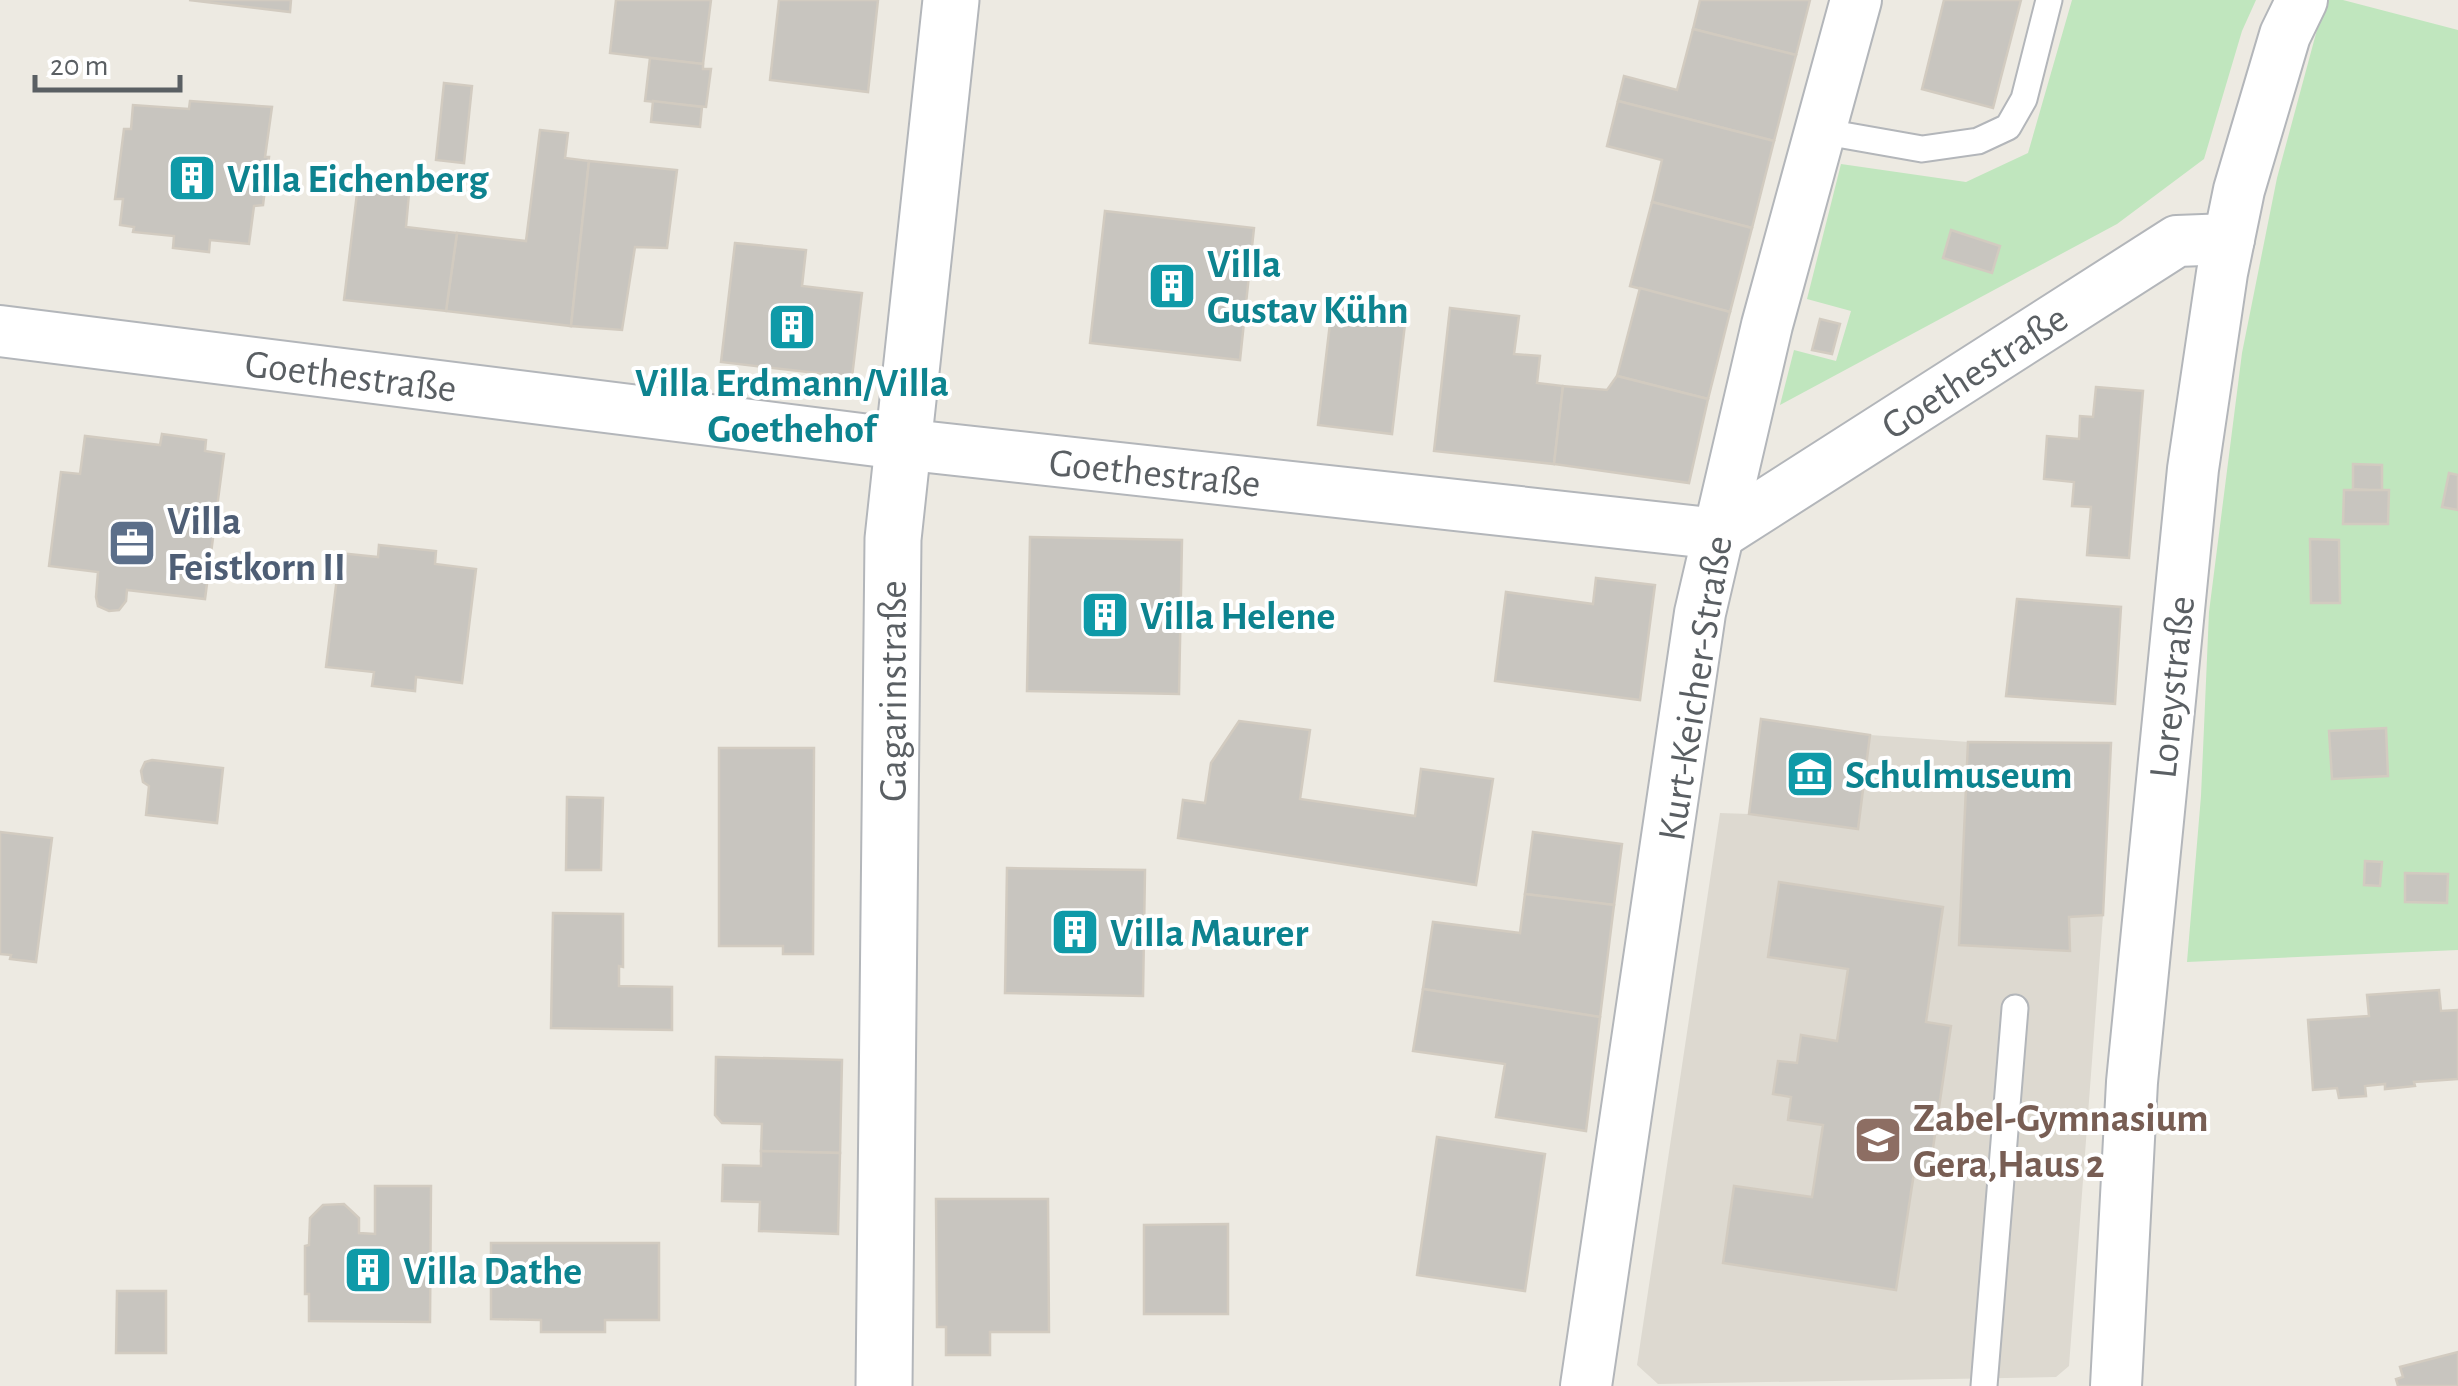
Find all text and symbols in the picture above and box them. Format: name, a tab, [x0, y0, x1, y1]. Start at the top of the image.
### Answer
scale bar	[35, 30, 180, 92]
text: 20 m	[50, 51, 108, 81]
building icon: Villa Eichenberg	[166, 152, 218, 204]
place label: Villa Eichenberg	[227, 160, 489, 200]
place label: Villa Gustav Kühn	[1207, 245, 1409, 331]
building icon: Villa Gustav Kühn	[1146, 260, 1198, 312]
street label: Goethestraße	[1875, 298, 2075, 447]
building icon: Villa Erdmann/Villa Goethehof	[766, 301, 818, 353]
street label: Goethestraße	[243, 344, 459, 410]
place label: Villa Erdmann/Villa Goethehof	[635, 364, 949, 450]
street label: Goethestraße	[1047, 443, 1263, 505]
place label: Villa Feistkorn II	[167, 502, 346, 588]
office icon: Villa Feistkorn II	[106, 517, 158, 569]
street label: Kurt-Keicher-Straße	[1652, 533, 1740, 844]
street label: Gagarinstraße	[874, 580, 914, 802]
building icon: Villa Helene	[1079, 589, 1131, 641]
street label: Loreystraße	[2144, 594, 2202, 780]
place label: Villa Helene	[1140, 597, 1335, 637]
museum icon: Schulmuseum	[1784, 748, 1836, 800]
place label: Schulmuseum	[1845, 756, 2073, 796]
building icon: Villa Maurer	[1049, 906, 1101, 958]
place label: Villa Maurer	[1110, 914, 1308, 954]
place label: Zabel-Gymnasium Gera,Haus 2	[1913, 1099, 2209, 1185]
school or university icon: Zabel-Gymnasium Gera,Haus 2	[1852, 1114, 1904, 1166]
building icon: Villa Dathe	[342, 1244, 394, 1296]
place label: Villa Dathe	[403, 1252, 582, 1292]

